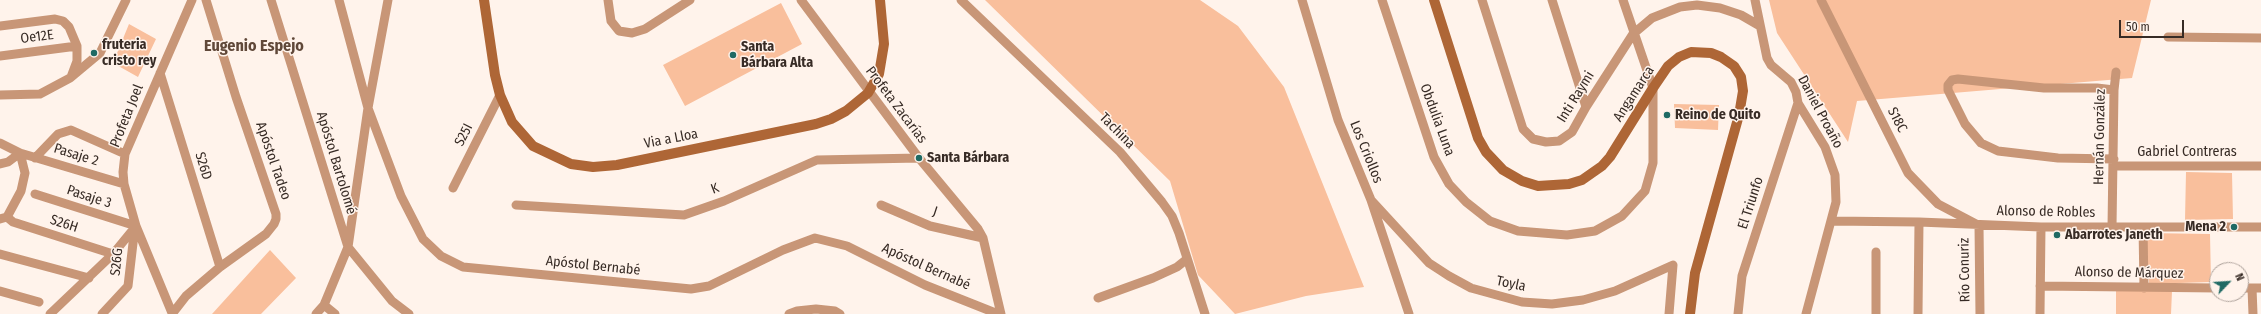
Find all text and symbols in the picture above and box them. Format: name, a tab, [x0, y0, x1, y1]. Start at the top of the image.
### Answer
scale bar	[2121, 12, 2186, 38]
text: 50 m	[2126, 20, 2150, 34]
street label: Oe12E	[19, 27, 55, 47]
place label: fruteria cristo rey	[102, 37, 156, 70]
district label: Eugenio Espejo	[204, 37, 304, 57]
place label: Santa Bárbara Alta	[741, 39, 813, 72]
marker: fruteria cristo rey	[89, 48, 99, 58]
marker: Santa Bárbara Alta	[728, 50, 738, 60]
street label: Profeta Zacarías	[862, 63, 930, 147]
street label: Angamarca	[1610, 63, 1658, 125]
street label: Inti Raymi	[1554, 68, 1598, 126]
street label: Daniel Proaño	[1794, 73, 1846, 151]
street label: Obdulia Luna	[1416, 81, 1458, 159]
street label: Profeta Joel	[107, 82, 147, 150]
street label: Hernán González	[2091, 89, 2109, 185]
street label: S18C	[1884, 105, 1910, 135]
place label: Reino de Quito	[1675, 107, 1761, 123]
street label: Apóstol Bartolomé	[312, 110, 360, 216]
street label: Tachina	[1096, 110, 1138, 152]
marker: Reino de Quito	[1662, 110, 1672, 120]
street label: Los Criollos	[1346, 118, 1386, 186]
street label: Apóstol Tadeo	[252, 120, 294, 202]
street label: S25I	[451, 121, 477, 149]
street label: Via a Lloa	[643, 126, 699, 152]
street label: Pasaje 2	[52, 140, 100, 170]
street label: Gabriel Contreras	[2137, 144, 2237, 160]
street label: S26D	[191, 150, 215, 182]
place label: Santa Bárbara	[927, 150, 1009, 166]
marker: Santa Bárbara	[914, 153, 924, 163]
street label: El Triunfo	[1735, 175, 1767, 231]
street label: K	[709, 180, 721, 198]
street label: Pasaje 3	[65, 182, 113, 212]
street label: J	[931, 203, 939, 221]
street label: Alonso de Robles	[1996, 203, 2096, 221]
street label: S26H	[48, 212, 80, 236]
place label: Mena 2	[2185, 219, 2226, 235]
marker: Mena 2	[2229, 222, 2239, 232]
place label: Abarrotes Janeth	[2065, 227, 2163, 243]
marker: Abarrotes Janeth	[2052, 230, 2062, 240]
street label: Río Conuriz	[1956, 238, 1974, 302]
street label: Apóstol Bernabé	[879, 240, 973, 294]
street label: S26G	[107, 247, 127, 277]
street label: Apóstol Bernabé	[545, 253, 641, 279]
north arrow	[2209, 262, 2249, 302]
street label: Alonso de Márquez	[2075, 264, 2183, 282]
text: N	[2232, 271, 2247, 283]
street label: Toyla	[1495, 273, 1527, 295]

